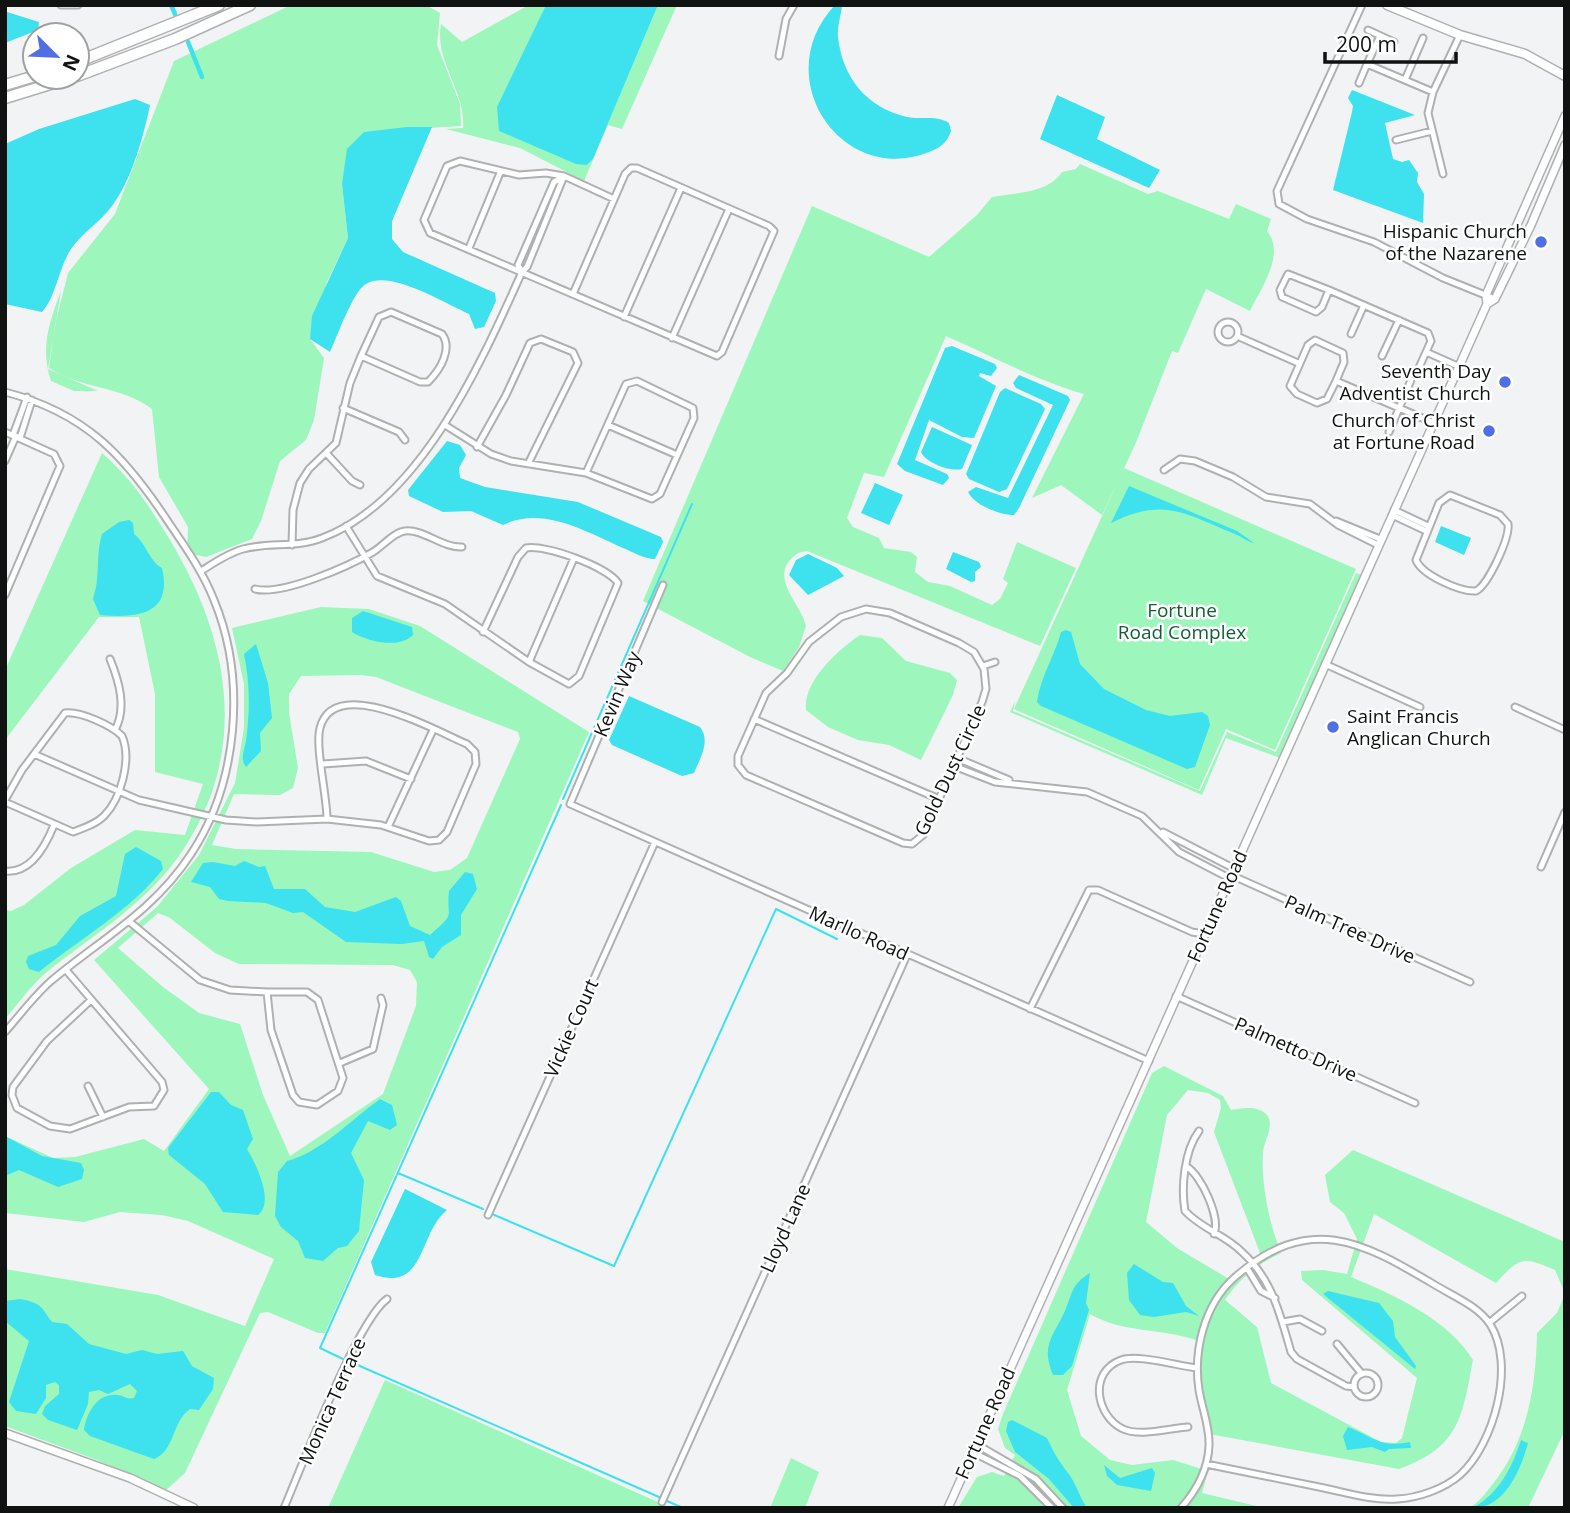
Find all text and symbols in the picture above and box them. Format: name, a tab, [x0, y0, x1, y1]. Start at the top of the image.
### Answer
north arrow	[21, 21, 91, 91]
scale bar	[1325, 21, 1456, 65]
text: 200 m	[1336, 30, 1397, 58]
text: N	[57, 51, 87, 75]
place label: Hispanic Church of the Nazarene	[1383, 218, 1527, 266]
marker: Hispanic Church of the Nazarene	[1533, 234, 1549, 250]
place label: Seventh Day Adventist Church	[1339, 358, 1491, 406]
marker: Seventh Day Adventist Church	[1497, 374, 1513, 390]
place label: Church of Christ at Fortune Road	[1332, 407, 1475, 455]
marker: Church of Christ at Fortune Road	[1481, 423, 1497, 439]
park label: Fortune Road Complex	[1118, 597, 1246, 645]
street label: Kevin Way	[587, 647, 647, 741]
street label: Gold Dust Circle	[908, 700, 992, 840]
place label: Saint Francis Anglican Church	[1347, 703, 1491, 751]
marker: Saint Francis Anglican Church	[1325, 719, 1341, 735]
street label: Fortune Road	[1181, 846, 1253, 966]
street label: Palm Tree Drive	[1281, 889, 1419, 969]
street label: Marllo Road	[805, 899, 913, 967]
street label: Vickie Court	[538, 974, 604, 1081]
street label: Palmetto Drive	[1231, 1010, 1361, 1088]
street label: Lloyd Lane	[754, 1179, 816, 1277]
street label: Monica Terrace	[292, 1333, 372, 1469]
street label: Fortune Road	[949, 1363, 1021, 1483]

